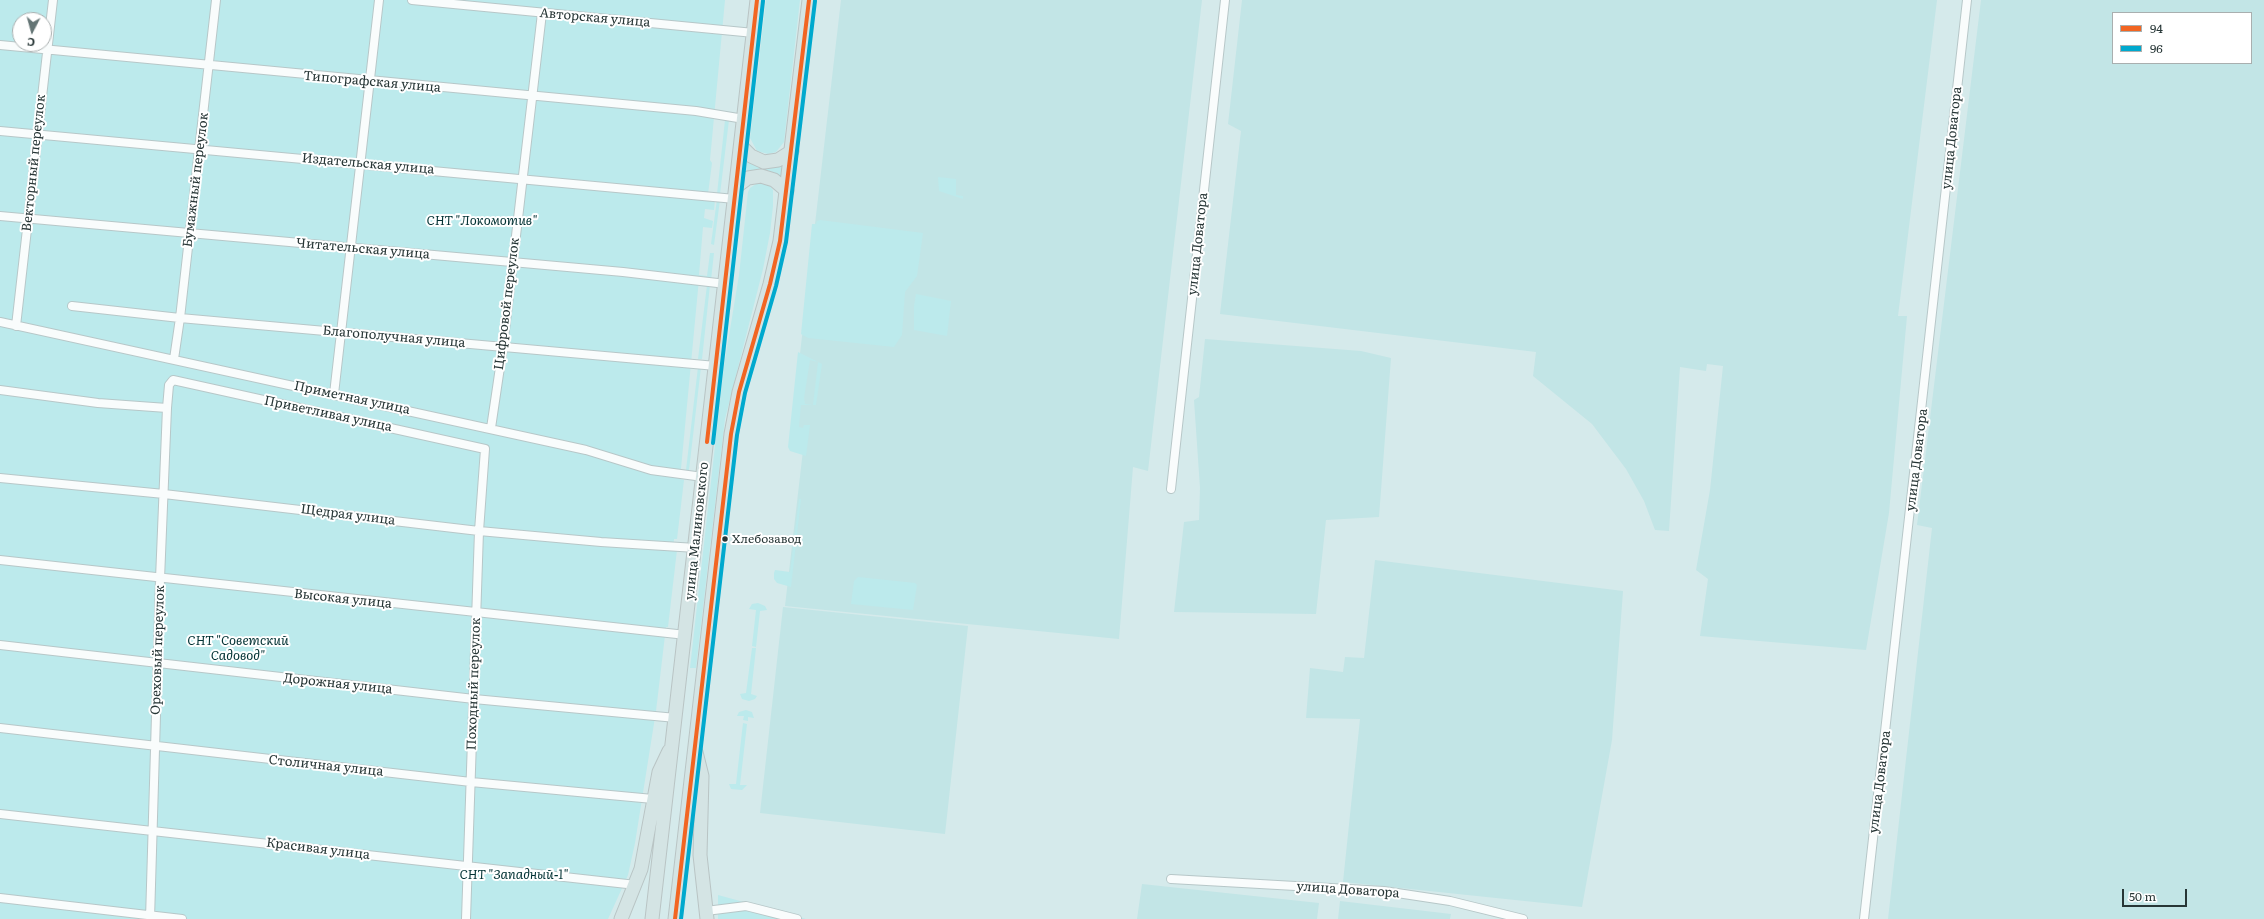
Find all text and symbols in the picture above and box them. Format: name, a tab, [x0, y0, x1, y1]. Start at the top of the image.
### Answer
street label: Авторская улица	[539, 5, 651, 31]
north arrow	[12, 12, 52, 52]
legend	[2112, 12, 2252, 64]
text: 94	[2150, 19, 2163, 37]
text: С	[26, 35, 36, 51]
text: 96	[2150, 39, 2163, 57]
street label: Типографская улица	[303, 68, 441, 96]
street label: улица Доватора	[1939, 86, 1965, 190]
street label: Векторный переулок	[19, 94, 49, 232]
street label: Бумажный переулок	[180, 112, 212, 248]
street label: Издательская улица	[301, 150, 435, 178]
street label: улица Доватора	[1185, 192, 1211, 296]
park label: СНТ "Локомотив"	[427, 213, 537, 229]
street label: Читательская улица	[295, 235, 431, 263]
street label: Цифровой переулок	[491, 237, 523, 371]
street label: Благополучная улица	[322, 323, 466, 351]
street label: Приметная улица	[293, 378, 411, 418]
street label: Приветливая улица	[263, 393, 393, 435]
street label: улица Доватора	[1903, 408, 1931, 512]
street label: улица Малиновского	[682, 461, 712, 601]
street label: Щедрая улица	[300, 501, 396, 529]
place label: Хлебозавод	[732, 532, 802, 546]
marker: Хлебозавод	[720, 534, 730, 544]
street label: Ореховый переулок	[148, 585, 168, 715]
street label: Высокая улица	[293, 586, 393, 612]
street label: Походный переулок	[464, 617, 484, 751]
park label: СНТ "Советский Садовод"	[187, 633, 289, 664]
street label: Дорожная улица	[283, 671, 393, 697]
street label: улица Доватора	[1866, 730, 1894, 834]
street label: Столичная улица	[268, 752, 384, 780]
street label: Красивая улица	[265, 835, 371, 863]
park label: СНТ "Западный-1"	[460, 867, 568, 883]
street label: улица Доватора	[1296, 879, 1400, 901]
scale bar	[2124, 881, 2189, 907]
text: 50 m	[2129, 887, 2156, 905]

